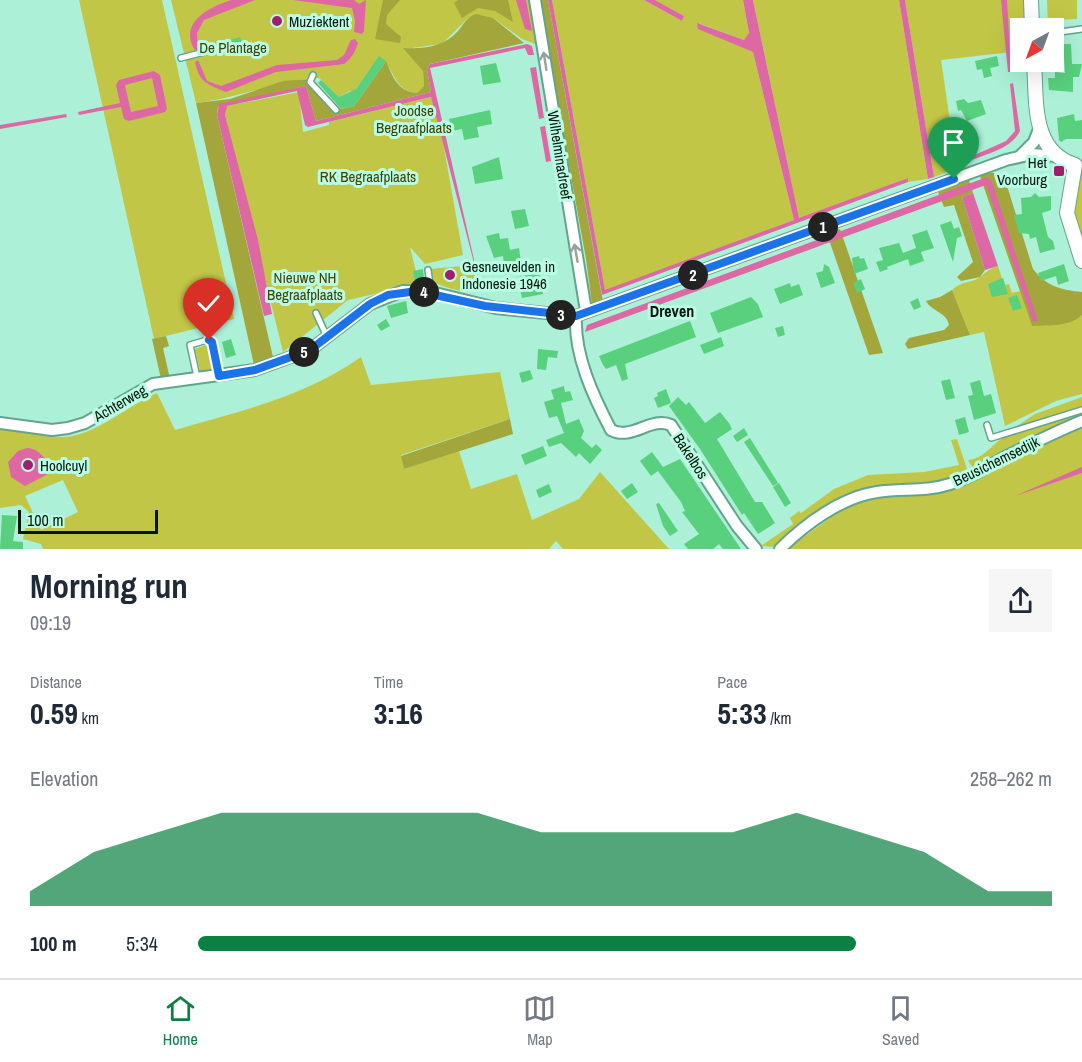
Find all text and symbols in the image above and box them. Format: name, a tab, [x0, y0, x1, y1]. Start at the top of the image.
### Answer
place label: Muziektent	[289, 11, 350, 32]
marker: Muziektent	[270, 14, 284, 28]
north arrow	[1010, 18, 1064, 72]
map controls	[1010, 18, 1064, 72]
park label: De Plantage	[199, 37, 267, 58]
one-way arrow	[540, 51, 551, 71]
park label: Joodse Begraafplaats	[376, 100, 452, 138]
street label: Wilhelminadreef	[543, 109, 577, 201]
pin	[928, 117, 979, 179]
icon: arrive	[937, 126, 970, 159]
place label: Het Voorburg	[997, 152, 1048, 190]
marker: Het Voorburg	[1052, 164, 1066, 178]
park label: RK Begraafplaats	[320, 166, 416, 187]
pin: 1	[808, 212, 838, 242]
text: 1	[819, 216, 827, 238]
one-way arrow	[570, 244, 581, 264]
place label: Gesneuvelden in Indonesie 1946	[462, 256, 555, 294]
pin: 2	[678, 260, 708, 290]
text: 2	[689, 264, 697, 286]
park label: Nieuwe NH Begraafplaats	[267, 267, 343, 305]
marker: Gesneuvelden in Indonesie 1946	[443, 268, 457, 282]
pin: 4	[409, 277, 439, 307]
pin	[183, 278, 234, 340]
text: 4	[420, 281, 428, 303]
icon: check	[192, 287, 225, 320]
pin: 3	[546, 300, 576, 330]
district label: Dreven	[650, 300, 694, 322]
text: 3	[557, 304, 565, 326]
pin: 5	[289, 337, 319, 367]
text: 5	[300, 341, 308, 363]
street label: Achterweg	[89, 379, 151, 427]
street label: Bakelbos	[668, 429, 714, 483]
street label: Beusichemsedijk	[949, 431, 1043, 491]
place label: Hoolcuyl	[40, 455, 87, 476]
marker: Hoolcuyl	[21, 458, 35, 472]
scale bar	[18, 507, 158, 534]
text: 100 m	[27, 509, 63, 531]
text: Morning run	[30, 564, 188, 608]
button: share	[989, 569, 1052, 632]
text: 09:19	[30, 609, 71, 636]
text: Distance	[30, 671, 82, 693]
text: Time	[374, 671, 403, 693]
text: Pace	[717, 671, 747, 693]
text: 0.59	[30, 693, 78, 733]
text: 3:16	[374, 693, 423, 733]
text: 5:33	[717, 693, 767, 733]
text: km	[78, 707, 99, 729]
text: /km	[767, 707, 791, 729]
text: Elevation	[30, 765, 98, 792]
text: 258–262 m	[970, 765, 1052, 792]
text: 100 m	[30, 930, 77, 957]
text: 5:34	[126, 930, 158, 957]
tab: Home	[163, 992, 198, 1050]
tab: Map	[523, 992, 556, 1050]
tab: Saved	[882, 992, 919, 1050]

